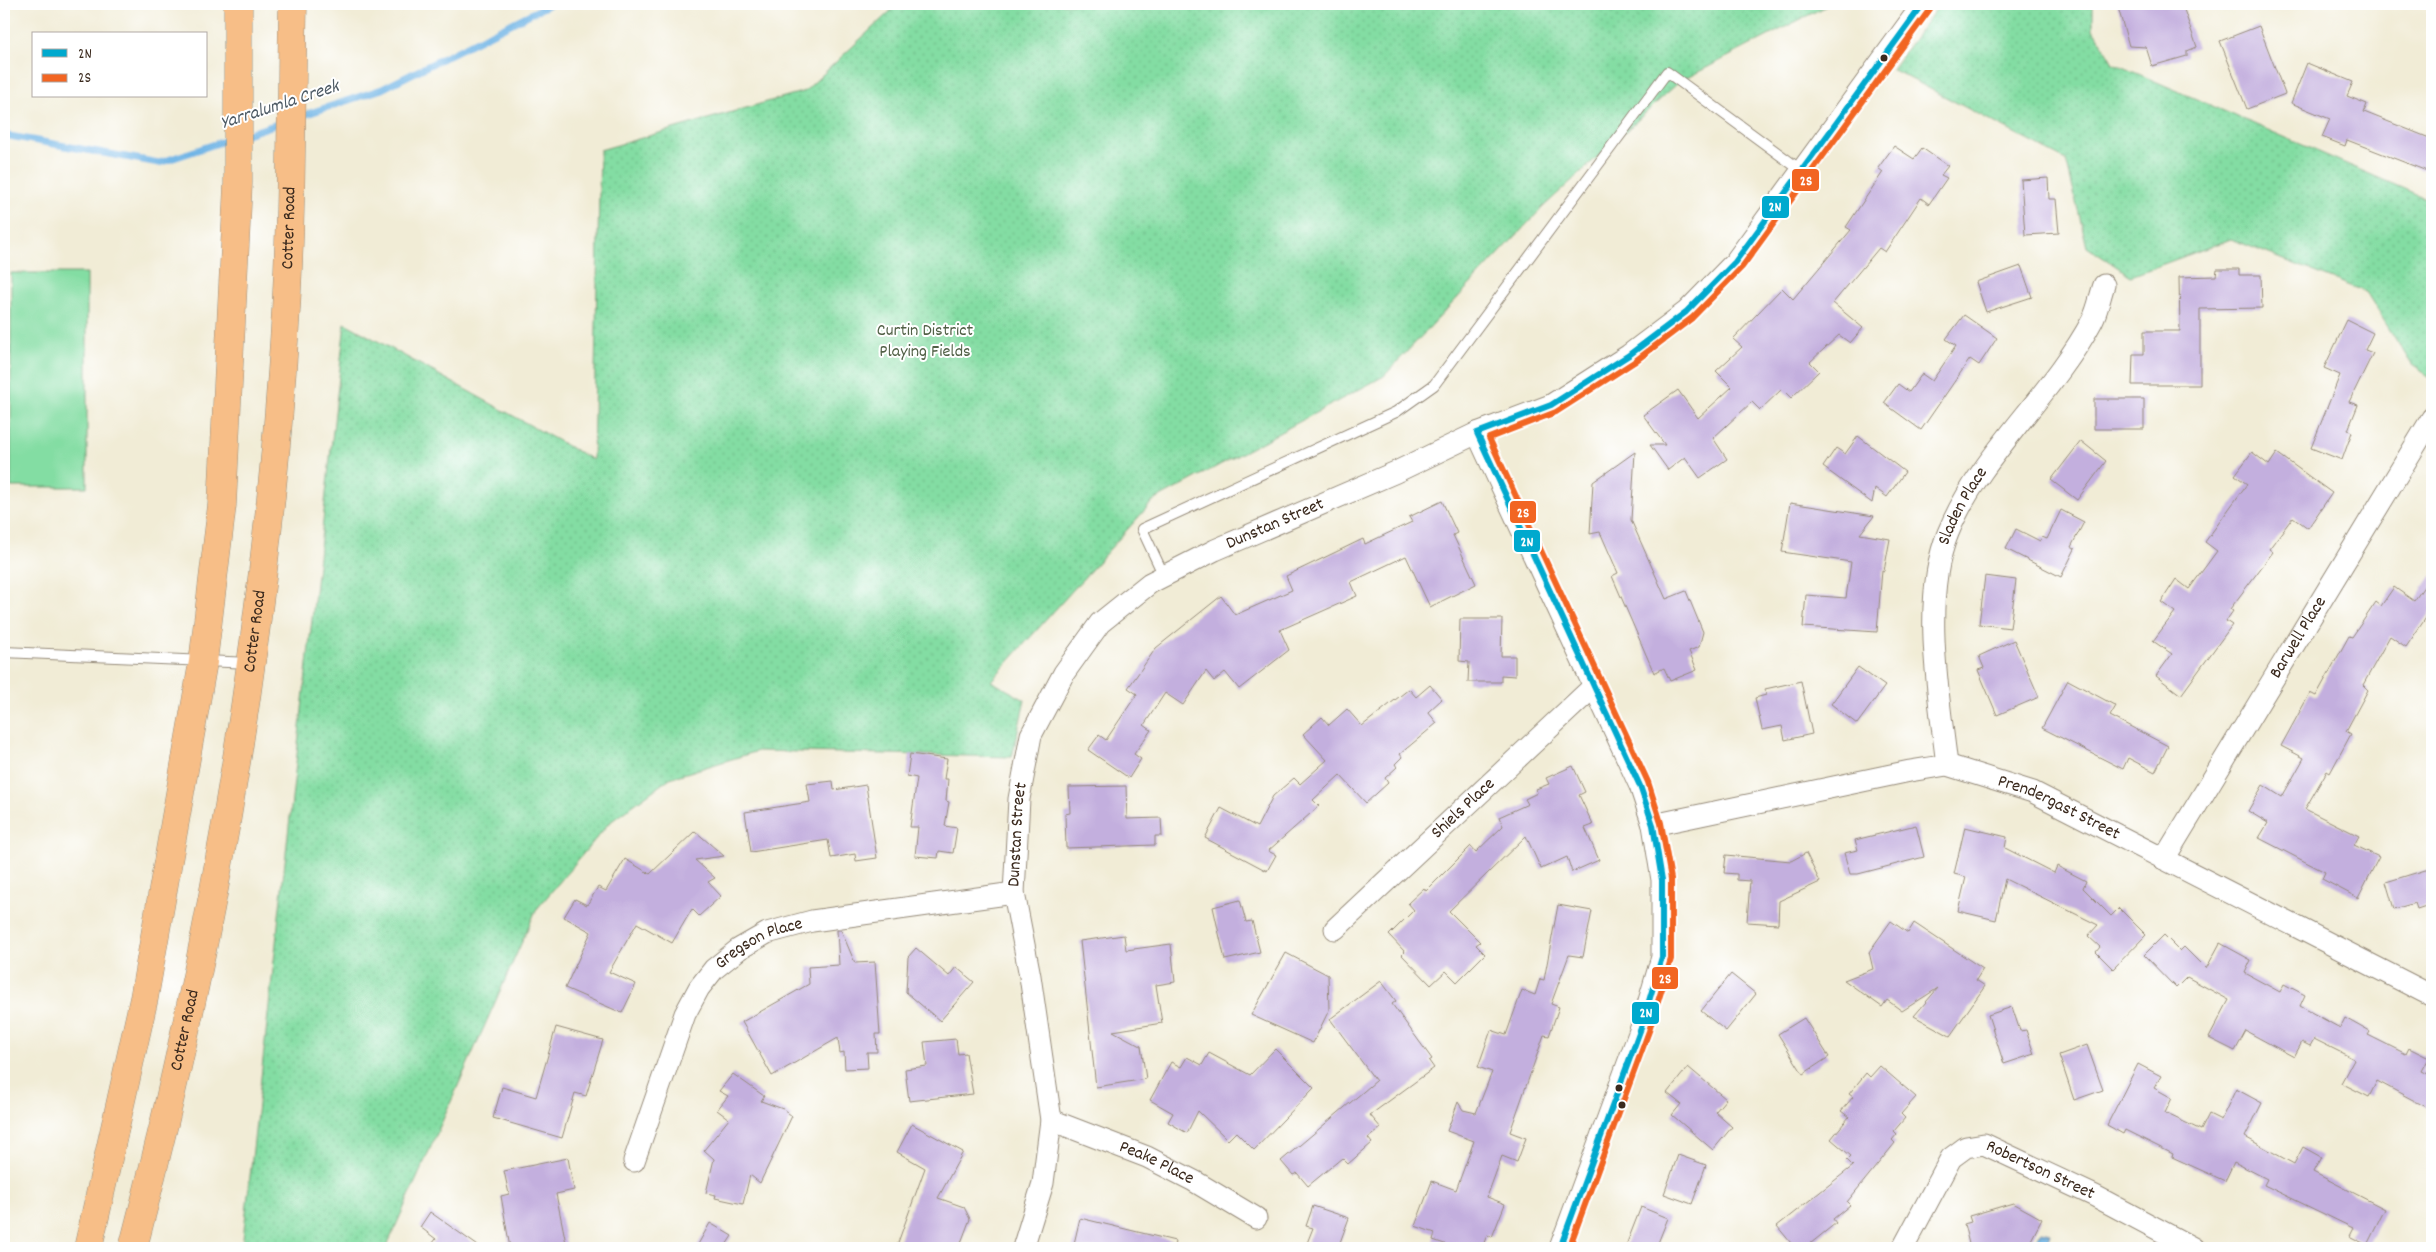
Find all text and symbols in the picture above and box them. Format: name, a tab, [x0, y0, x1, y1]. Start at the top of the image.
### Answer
legend	[32, 32, 208, 98]
text: 2N	[78, 44, 92, 66]
unlabelled marker	[1879, 53, 1889, 63]
text: 2S	[78, 68, 91, 90]
water label: Yarralumla Creek	[217, 73, 345, 138]
line badge: 2S	[1791, 168, 1820, 192]
text: 2S	[1800, 172, 1812, 192]
street label: Cotter Road	[276, 186, 303, 270]
line badge: 2N	[1761, 195, 1790, 219]
text: 2N	[1768, 198, 1782, 218]
park label: Curtin District Playing Fields	[877, 319, 974, 365]
street label: Sladen Place	[1932, 462, 1994, 549]
street label: Dunstan Street	[1222, 492, 1328, 556]
line badge: 2S	[1509, 500, 1537, 524]
text: 2S	[1517, 504, 1529, 524]
line badge: 2N	[1513, 529, 1541, 553]
text: 2N	[1520, 533, 1534, 553]
street label: Cotter Road	[237, 589, 273, 674]
street label: Barwell Place	[2264, 592, 2333, 683]
street label: Prendergast Street	[1994, 769, 2125, 847]
street label: Shiels Place	[1426, 772, 1501, 845]
street label: Dunstan Street	[1002, 780, 1034, 887]
street label: Gregson Place	[710, 912, 805, 976]
line badge: 2S	[1651, 966, 1679, 990]
text: 2S	[1659, 970, 1671, 990]
street label: Cotter Road	[164, 987, 206, 1073]
line badge: 2N	[1631, 1001, 1660, 1025]
text: 2N	[1639, 1004, 1653, 1024]
unlabelled marker	[1614, 1083, 1624, 1093]
unlabelled marker	[1617, 1100, 1627, 1110]
street label: Robertson Street	[1982, 1134, 2099, 1207]
street label: Peake Place	[1116, 1135, 1198, 1191]

